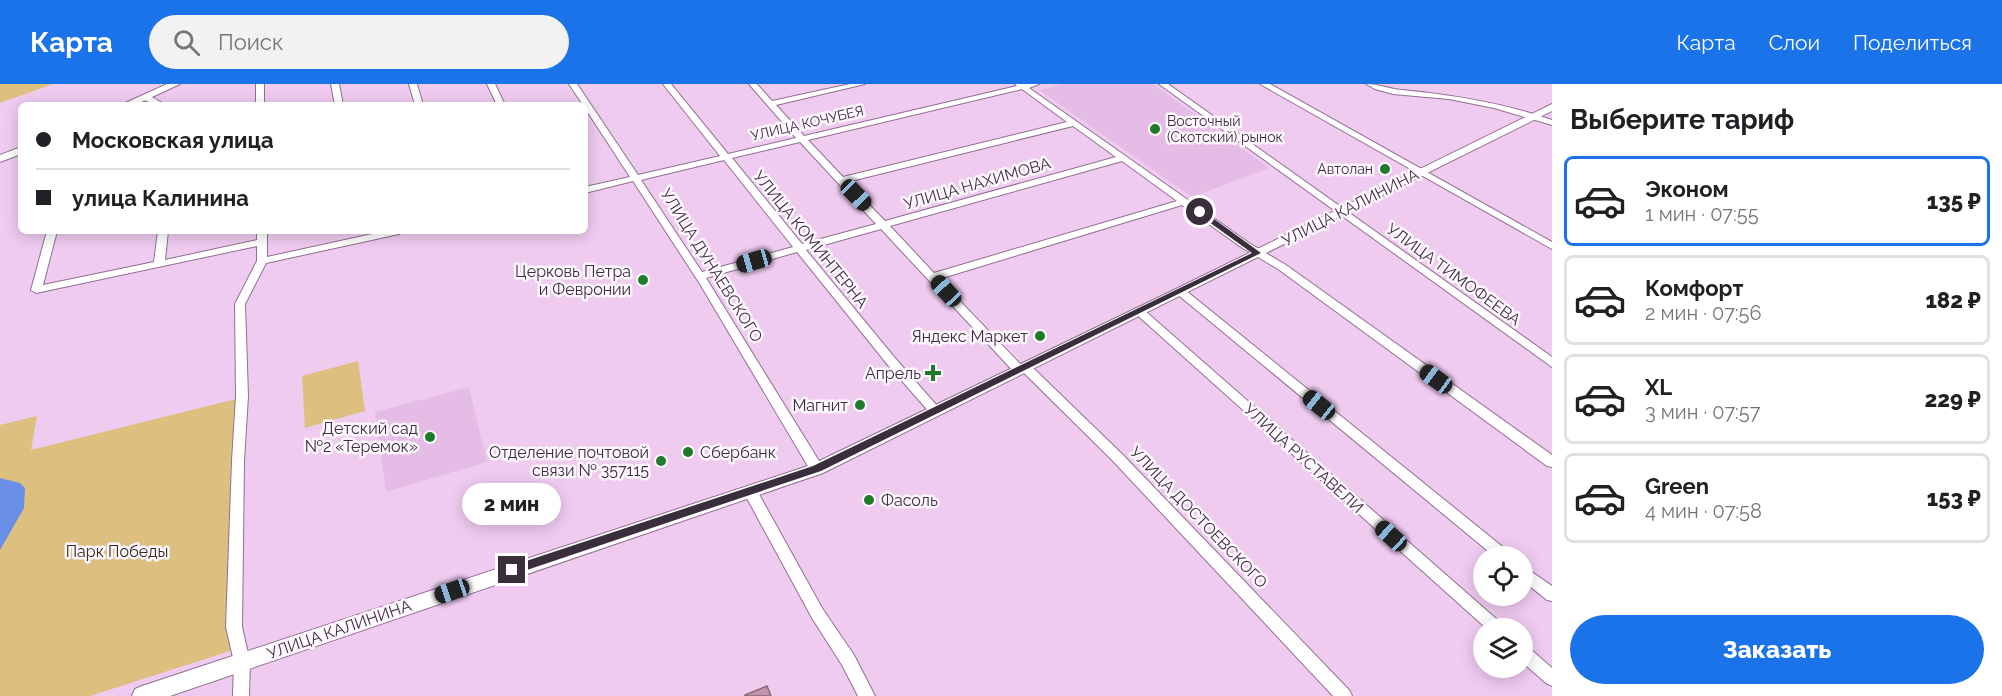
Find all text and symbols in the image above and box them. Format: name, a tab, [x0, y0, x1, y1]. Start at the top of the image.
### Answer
search box	[149, 15, 569, 69]
text: Карта	[30, 26, 113, 59]
icon: search	[170, 26, 203, 59]
text: Поиск	[218, 29, 283, 55]
text: Карта	[1677, 30, 1736, 55]
text: Слои	[1769, 30, 1820, 55]
text: Поделиться	[1853, 30, 1972, 55]
street label: УЛИЦА КОЧУБЕЯ	[749, 102, 865, 144]
text: Выберите тариф	[1570, 104, 1794, 135]
place label: Восточный (Скотский) рынок	[1167, 113, 1283, 145]
marker: Восточный (Скотский) рынок	[1148, 122, 1162, 136]
text: Московская улица	[72, 127, 274, 153]
street label: УЛИЦА НАХИМОВА	[901, 153, 1053, 214]
place label: Автолан	[1317, 161, 1373, 177]
marker: Автолан	[1378, 162, 1392, 176]
street label: УЛИЦА КАЛИНИНА	[1279, 165, 1422, 250]
street label: УЛИЦА КОМИНТЕРНА	[749, 167, 872, 312]
icon: car	[1573, 174, 1627, 228]
car	[837, 176, 875, 214]
text: Эконом	[1645, 176, 1729, 202]
text: улица Калинина	[72, 185, 249, 211]
street label: УЛИЦА ДУНАЕВСКОГО	[657, 185, 767, 346]
text: 135 ₽	[1927, 188, 1981, 214]
route start	[1186, 198, 1213, 225]
text: 1 мин · 07:55	[1645, 202, 1759, 226]
street label: УЛИЦА ТИМОФЕЕВА	[1383, 219, 1525, 330]
car	[734, 247, 774, 275]
place label: Церковь Петра и Февронии	[515, 262, 631, 299]
car	[927, 272, 965, 310]
marker: Церковь Петра и Февронии	[636, 273, 650, 287]
icon: car	[1573, 273, 1627, 327]
text: Комфорт	[1645, 275, 1743, 301]
text: 182 ₽	[1925, 287, 1981, 313]
text: 2 мин · 07:56	[1645, 301, 1762, 325]
place label: Яндекс Маркет	[912, 327, 1028, 346]
marker: Яндекс Маркет	[1033, 329, 1047, 343]
car	[1416, 361, 1456, 397]
place label: Апрель	[865, 364, 921, 383]
marker: Апрель	[926, 366, 940, 380]
icon: car	[1573, 372, 1627, 426]
text: XL	[1645, 374, 1672, 400]
text: 229 ₽	[1924, 386, 1981, 412]
car	[1299, 387, 1339, 423]
place label: Магнит	[792, 396, 848, 415]
marker: Магнит	[853, 398, 867, 412]
street label: УЛИЦА РУСТАВЕЛИ	[1240, 400, 1367, 517]
text: 3 мин · 07:57	[1645, 400, 1760, 424]
place label: Детский сад №2 «Теремок»	[305, 419, 418, 456]
marker: Детский сад №2 «Теремок»	[423, 430, 437, 444]
place label: Отделение почтовой связи № 357115	[489, 443, 649, 480]
place label: Сбербанк	[700, 443, 776, 462]
street label: УЛИЦА ДОСТОЕВСКОГО	[1126, 443, 1271, 592]
marker: Сбербанк	[681, 445, 695, 459]
marker: Отделение почтовой связи № 357115	[654, 454, 668, 468]
icon: car	[1573, 471, 1627, 525]
text: Green	[1645, 473, 1709, 499]
callout: 2 мин	[462, 483, 562, 525]
text: 153 ₽	[1927, 485, 1981, 511]
place label: Фасоль	[881, 491, 938, 510]
text: 2 мин	[484, 492, 539, 516]
marker: Фасоль	[862, 493, 876, 507]
text: 4 мин · 07:58	[1645, 499, 1762, 523]
car	[1372, 517, 1410, 555]
park label: Парк Победы	[66, 542, 168, 561]
map controls	[1473, 546, 1533, 678]
button: locate	[1473, 546, 1533, 606]
route end	[498, 556, 525, 583]
car	[432, 577, 472, 605]
street label: УЛИЦА КАЛИНИНА	[265, 596, 414, 663]
button: Заказать	[1570, 615, 1984, 684]
button: layers	[1473, 618, 1533, 678]

